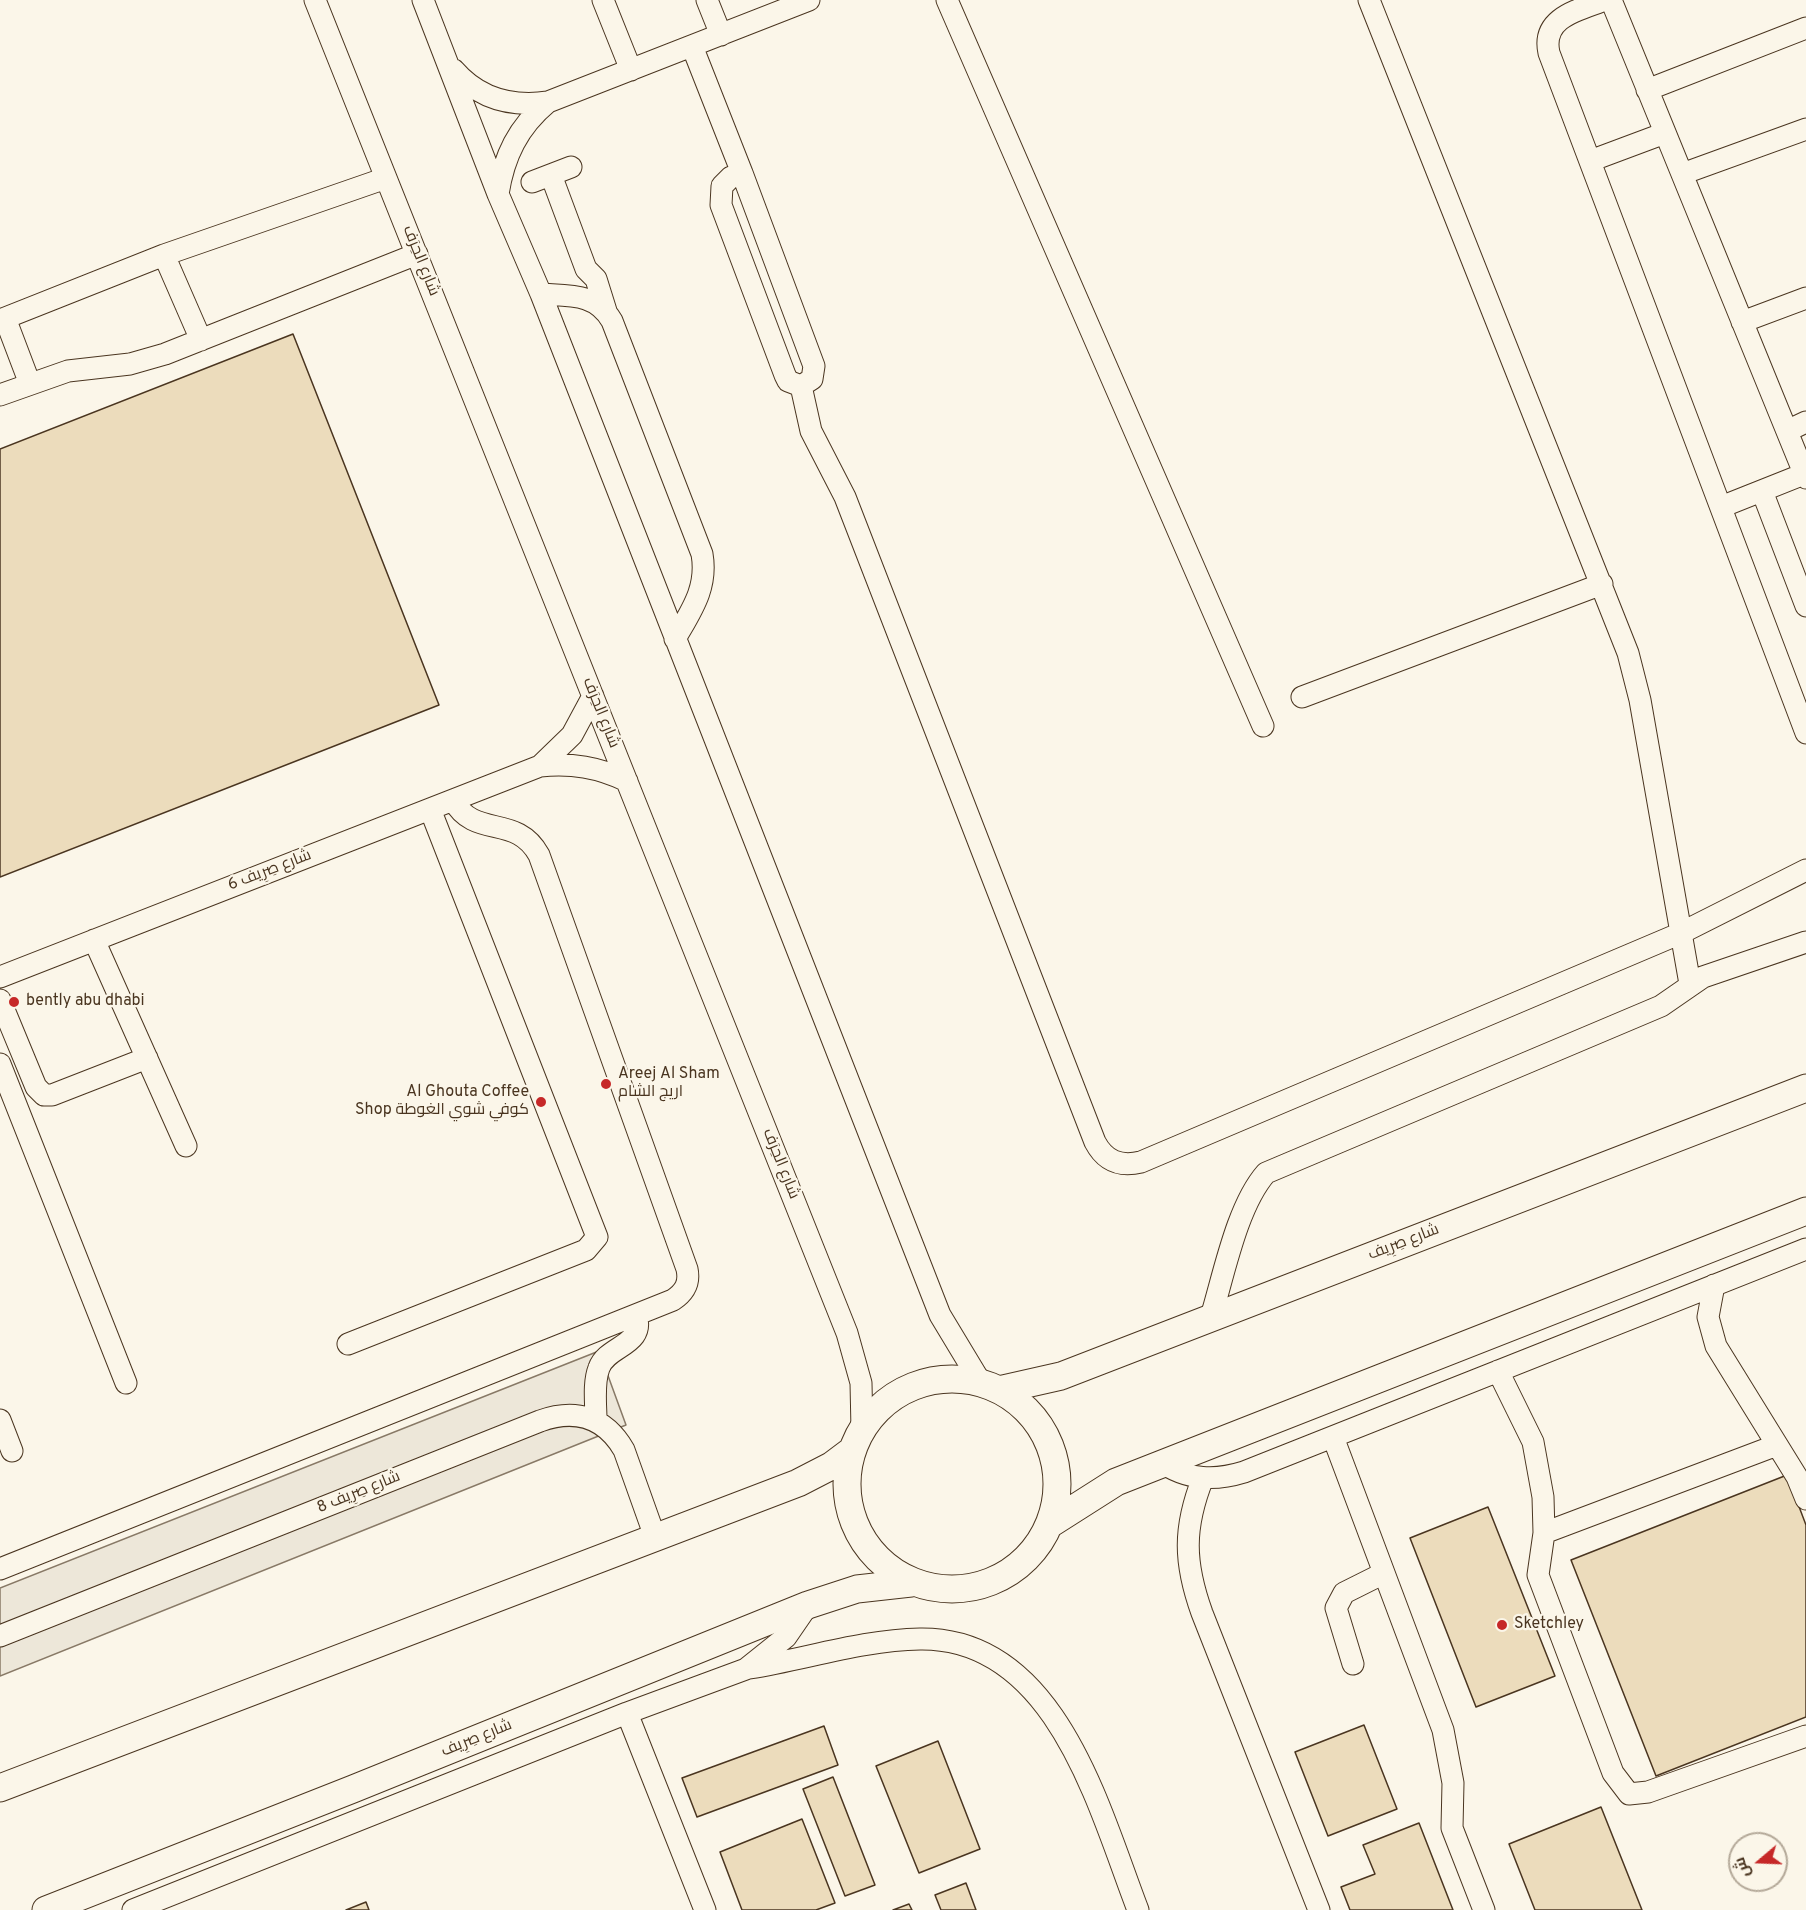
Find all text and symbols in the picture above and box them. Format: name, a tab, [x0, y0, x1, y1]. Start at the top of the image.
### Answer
street label: شارع الحِرَف	[397, 223, 443, 299]
street label: شارع الحِرَف	[577, 675, 623, 751]
street label: شارع صِرِيف 6	[226, 846, 314, 896]
place label: bently abu dhabi	[26, 992, 145, 1012]
marker: bently abu dhabi	[7, 995, 21, 1009]
place label: Areej Al Sham اريج الشام	[618, 1065, 720, 1103]
marker: Areej Al Sham اريج الشام	[599, 1077, 613, 1091]
place label: Al Ghouta Coffee Shop كوفي شوي الغوطة	[355, 1083, 529, 1121]
marker: Al Ghouta Coffee Shop كوفي شوي الغوطة	[534, 1095, 548, 1109]
street label: شارع الحِرَف	[757, 1126, 803, 1202]
street label: شارع صِرِيف	[1366, 1221, 1442, 1265]
street label: شارع صِرِيف 8	[315, 1468, 403, 1518]
place label: Sketchley	[1514, 1615, 1584, 1635]
marker: Sketchley	[1495, 1618, 1509, 1632]
street label: شارع صِرِيف	[439, 1716, 515, 1762]
north arrow	[1728, 1832, 1788, 1892]
text: ش	[1730, 1854, 1756, 1880]

